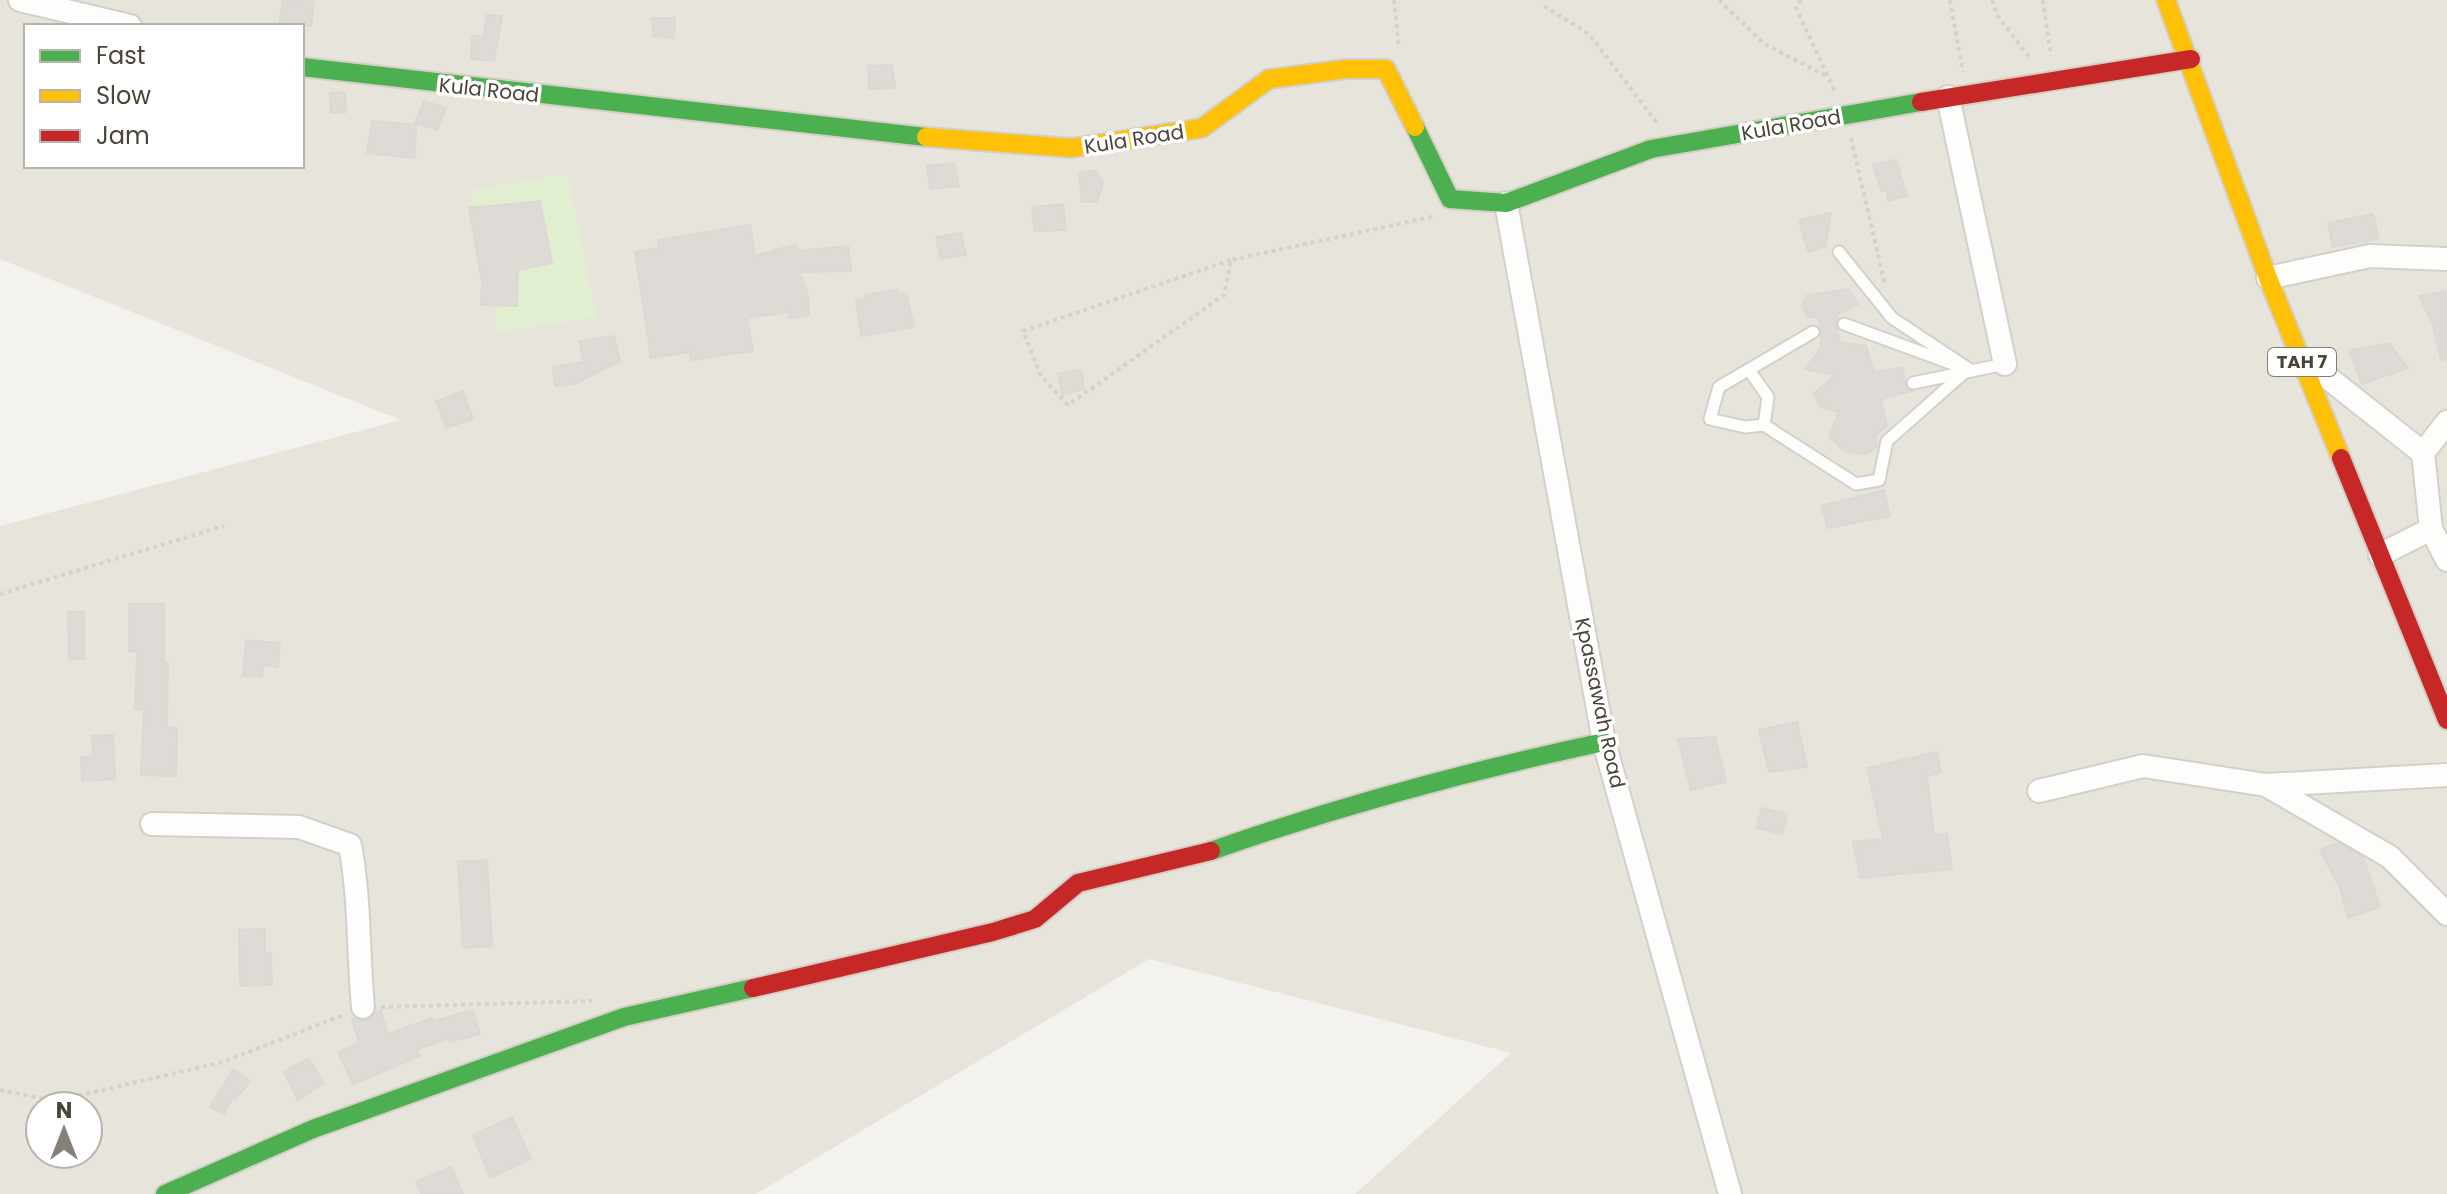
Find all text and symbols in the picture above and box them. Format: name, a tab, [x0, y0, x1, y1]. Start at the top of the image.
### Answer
legend	[24, 24, 304, 168]
text: Fast	[96, 39, 146, 72]
street label: Kula Road	[438, 71, 540, 109]
text: Slow	[96, 79, 151, 112]
street label: Kula Road	[1739, 102, 1843, 148]
street label: Kula Road	[1082, 117, 1186, 161]
text: Jam	[96, 119, 150, 152]
road number: TAH 7	[2268, 348, 2336, 376]
street label: Kpassawah Road	[1568, 615, 1632, 791]
north arrow	[24, 1090, 104, 1170]
text: N	[56, 1095, 72, 1126]

